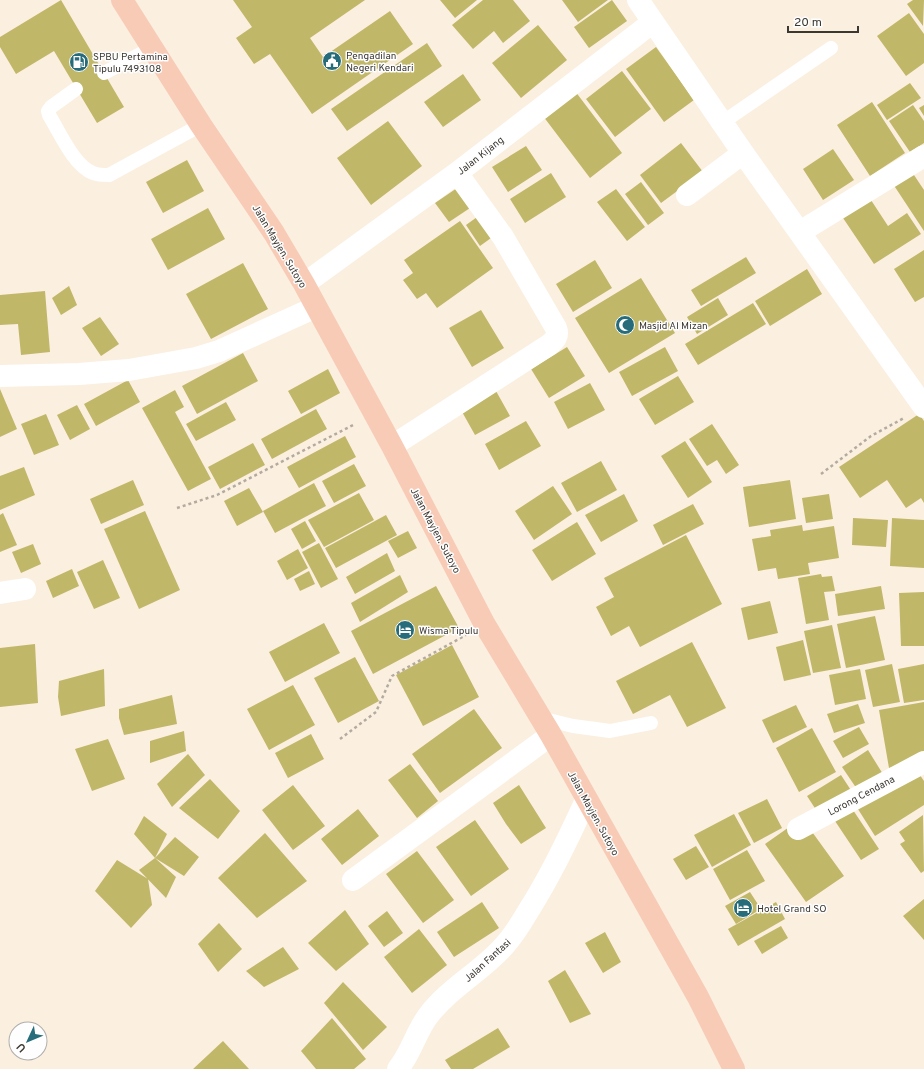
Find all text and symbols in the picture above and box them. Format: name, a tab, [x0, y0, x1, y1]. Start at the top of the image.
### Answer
scale bar	[788, 8, 858, 34]
text: 20 m	[794, 15, 822, 31]
public building icon: Pengadilan Negeri Kendari	[321, 50, 343, 72]
place label: Pengadilan Negeri Kendari	[346, 50, 413, 75]
fuel station icon: SPBU Pertamina Tipulu 7493108	[68, 51, 90, 73]
place label: SPBU Pertamina Tipulu 7493108	[93, 51, 168, 76]
street label: Jalan Kijang	[455, 134, 507, 178]
street label: Jalan Mayjen. Sutoyo	[249, 203, 309, 291]
mosque icon: Masjid Al Mizan	[614, 314, 636, 336]
place label: Masjid Al Mizan	[639, 320, 708, 333]
street label: Jalan Mayjen. Sutoyo	[407, 486, 463, 576]
hotel icon: Wisma Tipulu	[394, 619, 416, 641]
place label: Wisma Tipulu	[419, 625, 478, 638]
street label: Jalan Mayjen. Sutoyo	[564, 769, 622, 859]
street label: Lorong Cendana	[826, 773, 897, 819]
hotel icon: Hotel Grand SO	[732, 897, 754, 919]
place label: Hotel Grand SO	[757, 903, 827, 916]
street label: Jalan Fantasi	[462, 937, 514, 986]
north arrow	[8, 1021, 48, 1061]
text: U	[14, 1040, 29, 1055]

